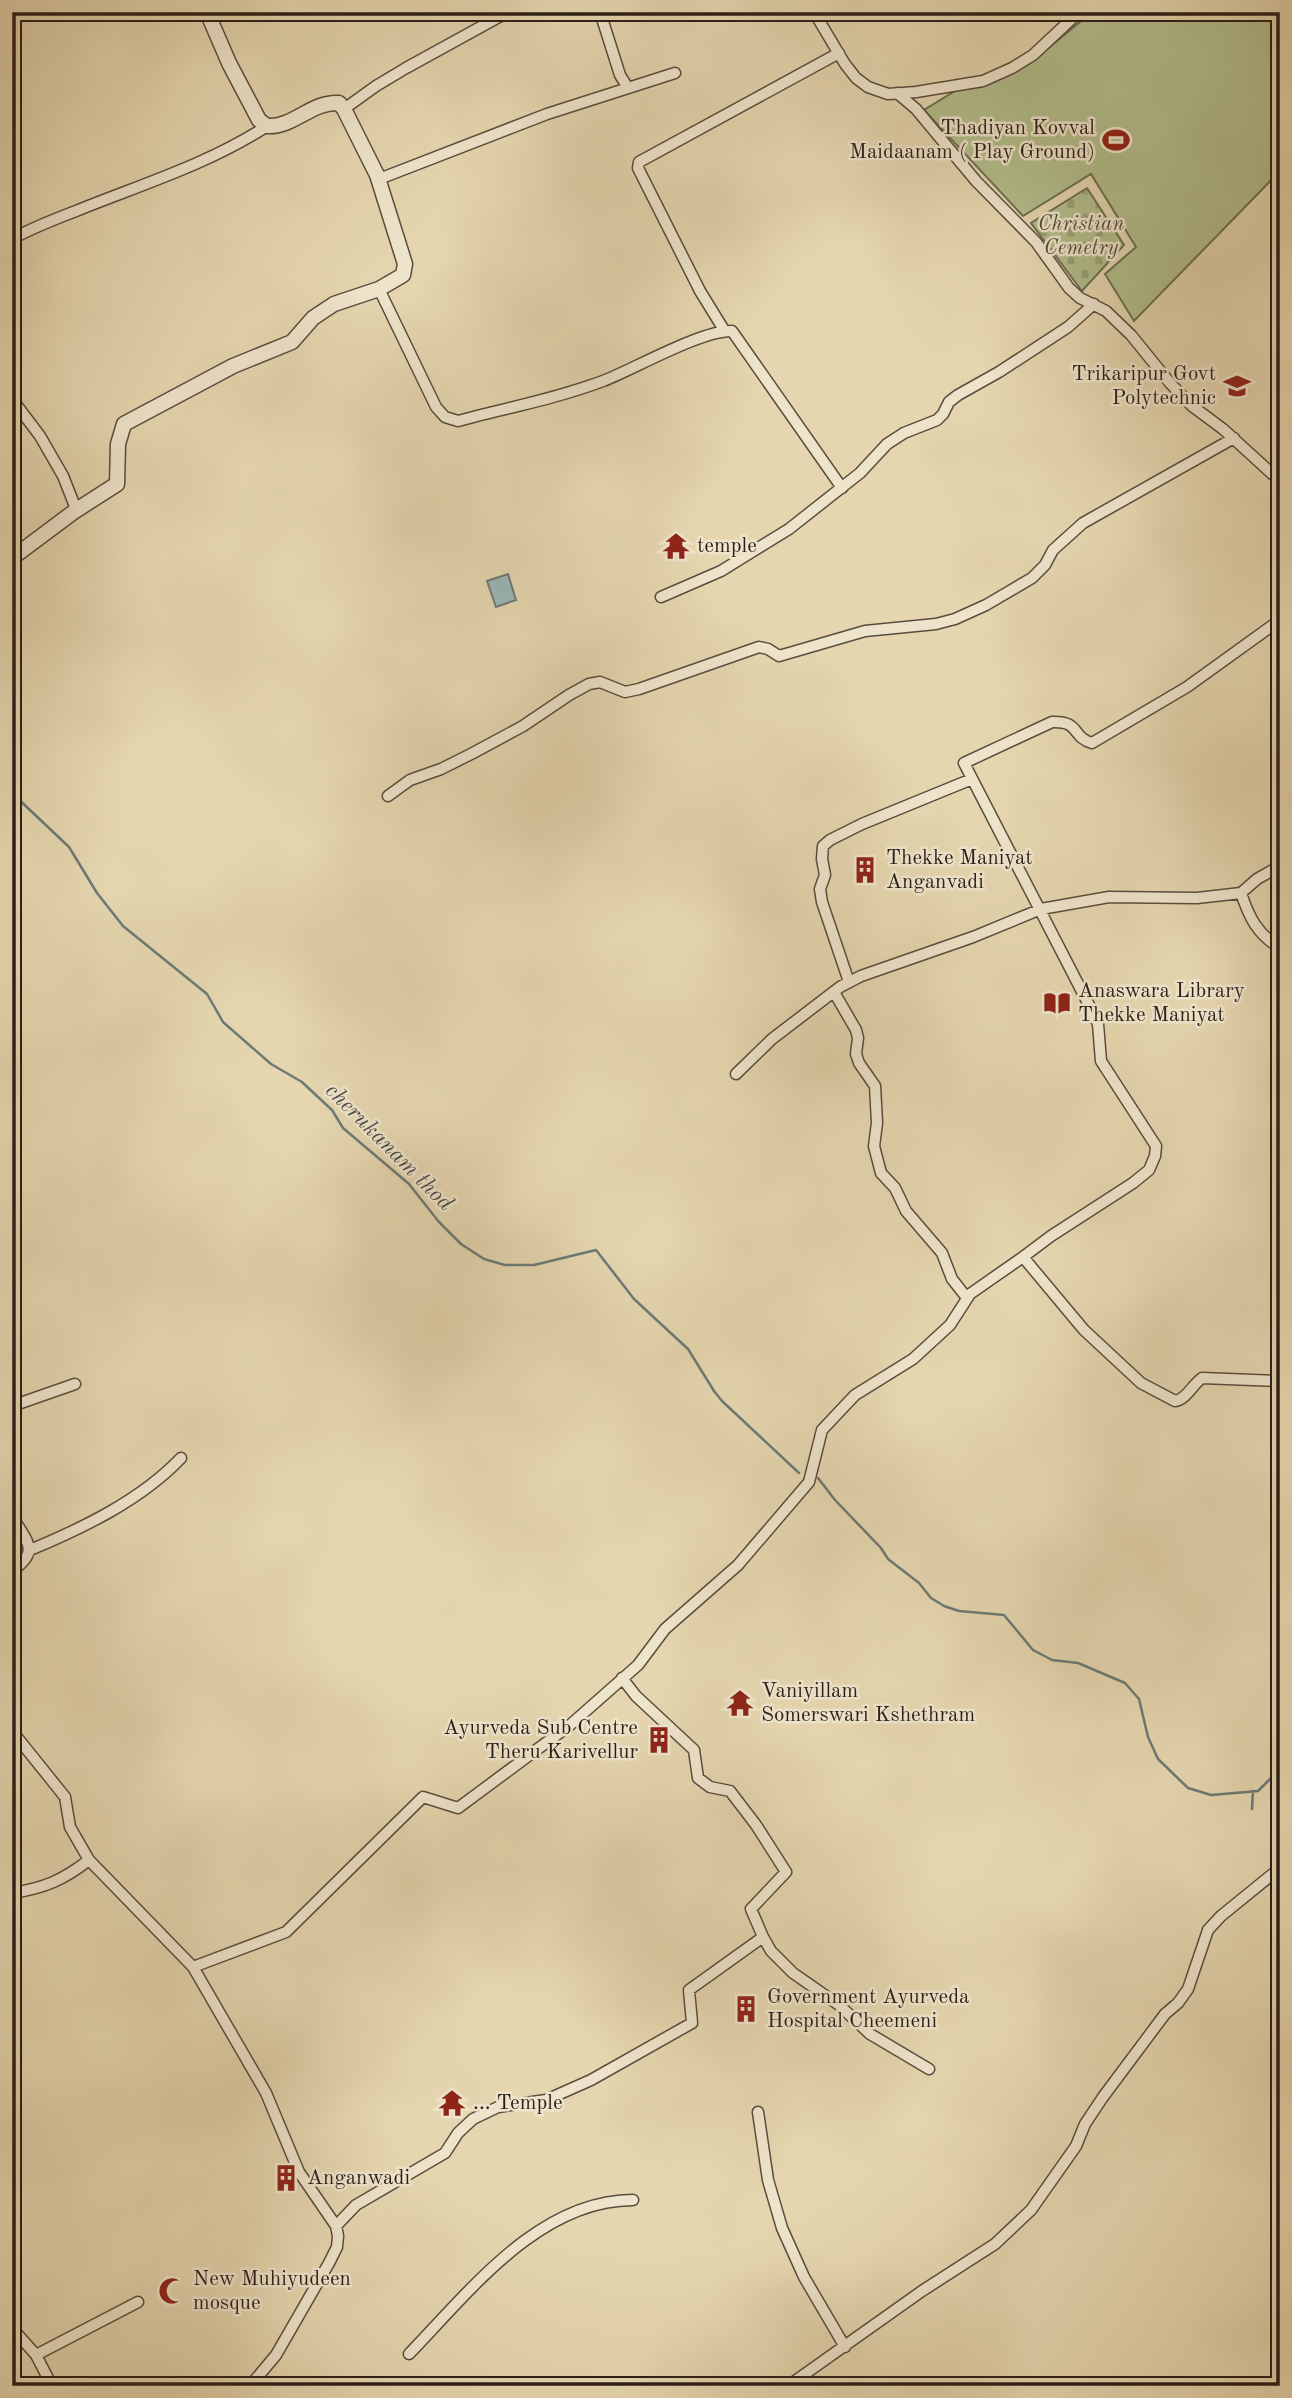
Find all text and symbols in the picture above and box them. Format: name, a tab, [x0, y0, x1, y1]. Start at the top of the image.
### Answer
place label: Thadiyan Kovval Maidaanam ( Play Ground)	[849, 118, 1095, 163]
sports icon: Thadiyan Kovval Maidaanam ( Play Ground)	[1101, 125, 1131, 155]
park label: Christian Cemetry	[1038, 214, 1124, 259]
place label: Trikaripur Govt Polytechnic	[1071, 364, 1216, 409]
school or university icon: Trikaripur Govt Polytechnic	[1222, 371, 1252, 401]
temple icon: temple	[661, 531, 691, 561]
place label: temple	[697, 536, 757, 557]
place label: Thekke Maniyat Anganvadi	[886, 848, 1033, 893]
building icon: Thekke Maniyat Anganvadi	[850, 855, 880, 885]
place label: Anaswara Library Thekke Maniyat	[1078, 981, 1245, 1026]
library icon: Anaswara Library Thekke Maniyat	[1042, 988, 1072, 1018]
water label: cherukanam thod	[321, 1079, 458, 1216]
place label: Vaniyillam Somerswari Kshethram	[761, 1681, 975, 1726]
temple icon: Vaniyillam Somerswari Kshethram	[725, 1688, 755, 1718]
place label: Ayurveda Sub Centre Theru Karivellur	[443, 1718, 638, 1763]
building icon: Ayurveda Sub Centre Theru Karivellur	[644, 1725, 674, 1755]
place label: Government Ayurveda Hospital Cheemeni	[767, 1987, 969, 2032]
building icon: Government Ayurveda Hospital Cheemeni	[731, 1994, 761, 2024]
temple icon: ... Temple	[437, 2088, 467, 2118]
place label: ... Temple	[473, 2093, 563, 2114]
building icon: Anganwadi	[271, 2163, 301, 2193]
place label: Anganwadi	[307, 2168, 410, 2189]
place label: New Muhiyudeen mosque	[193, 2269, 351, 2314]
mosque icon: New Muhiyudeen mosque	[157, 2276, 187, 2306]

